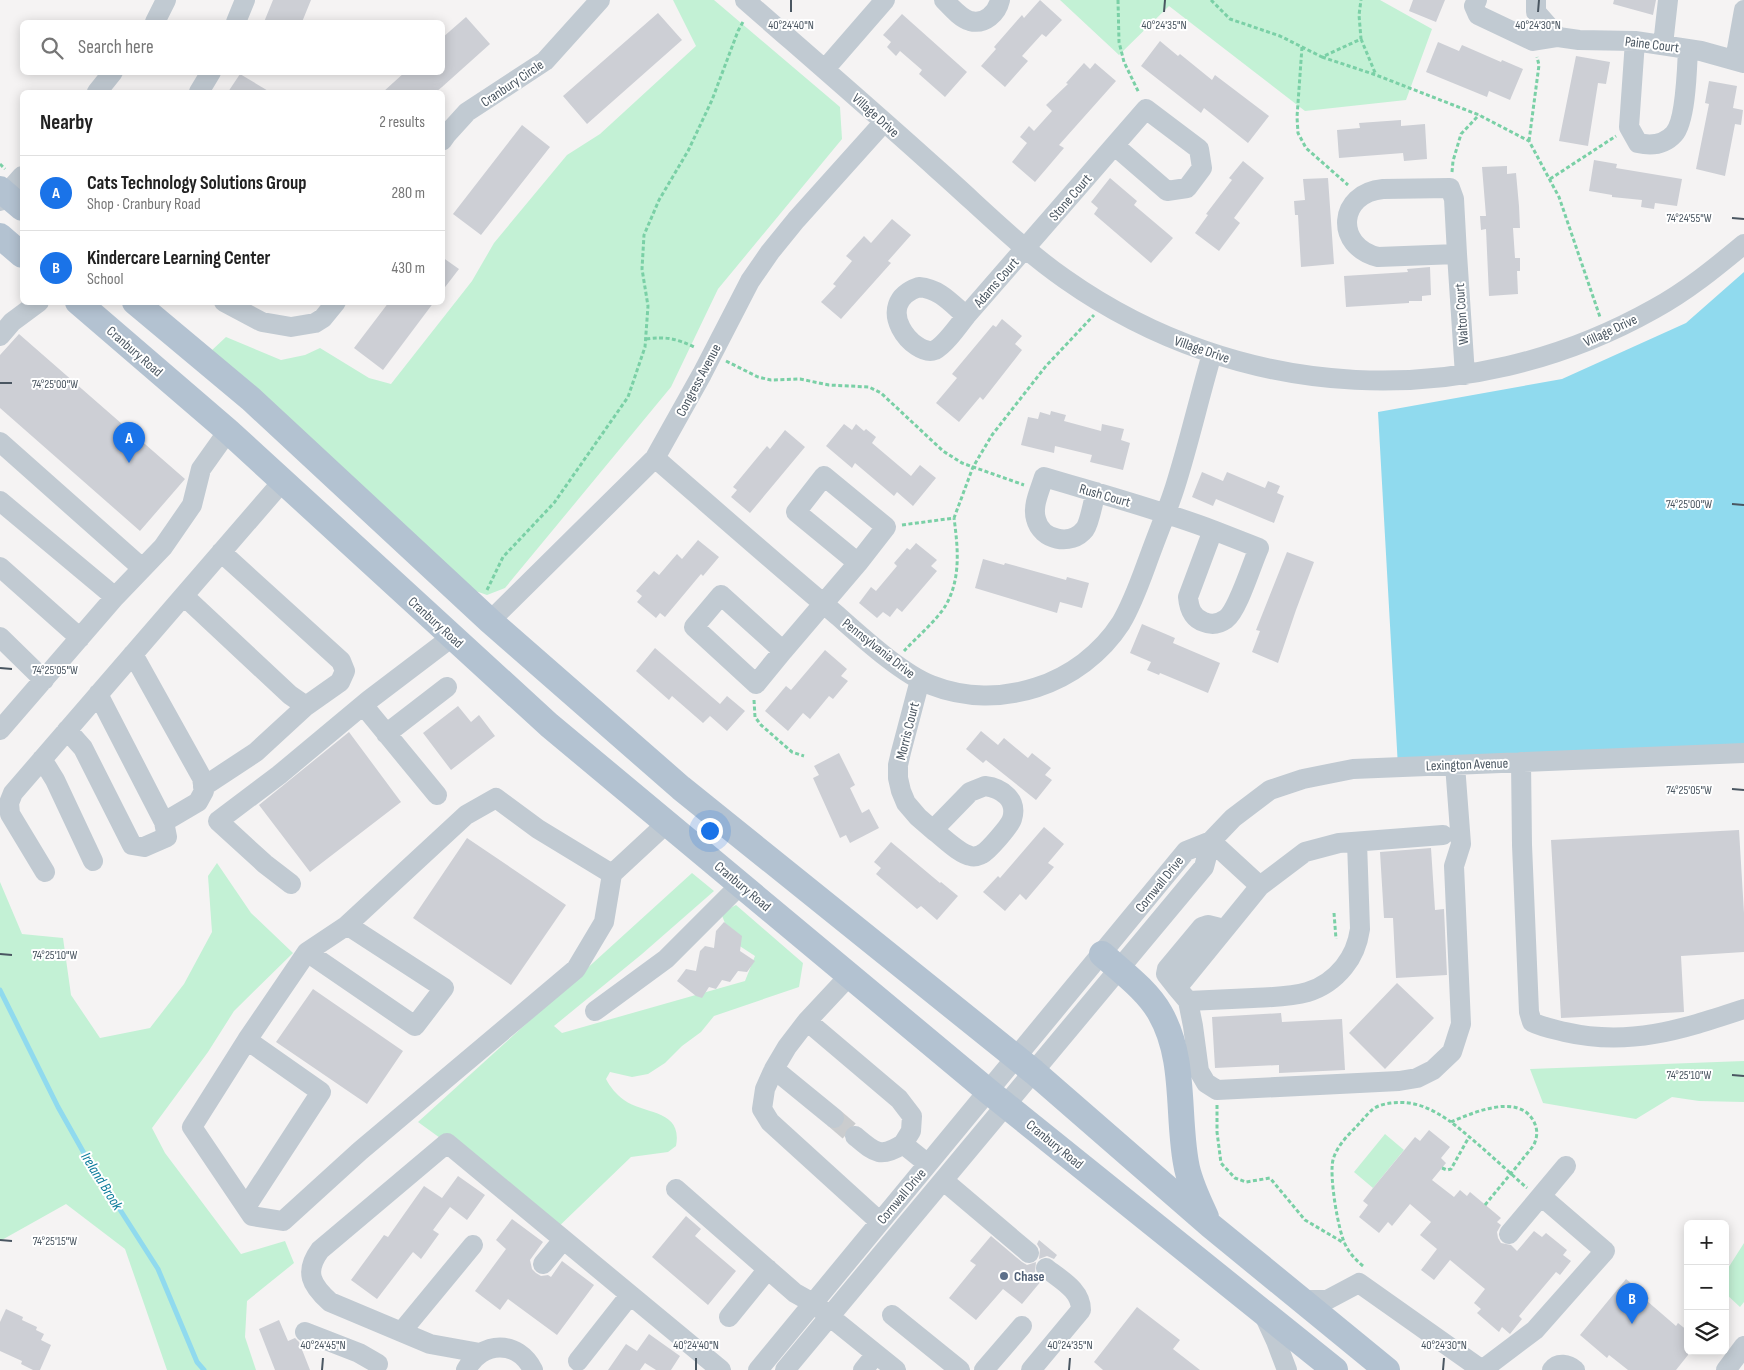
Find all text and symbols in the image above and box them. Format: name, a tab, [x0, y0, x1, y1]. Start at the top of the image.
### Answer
text: 40°24'40"N	[768, 18, 814, 33]
text: 40°24'35"N	[1141, 18, 1187, 33]
text: 40°24'30"N	[1515, 18, 1561, 33]
search box	[20, 20, 445, 75]
street label: Paine Court	[1624, 33, 1680, 56]
icon: search	[38, 34, 66, 62]
text: Search here	[78, 36, 154, 59]
street label: Cranbury Circle	[478, 56, 547, 111]
street label: Village Drive	[849, 90, 903, 141]
text: Nearby	[40, 110, 93, 135]
text: 2 results	[379, 113, 425, 132]
street label: Stone Court	[1045, 170, 1095, 224]
text: Cats Technology Solutions Group	[87, 172, 307, 195]
text: A	[52, 184, 60, 203]
text: 280 m	[391, 184, 425, 203]
text: Shop · Cranbury Road	[87, 195, 201, 214]
text: 74°24'55"W	[1666, 211, 1712, 226]
text: Kindercare Learning Center	[87, 247, 270, 270]
street label: Adams Court	[970, 254, 1022, 311]
text: B	[52, 259, 60, 278]
text: 430 m	[392, 259, 425, 278]
text: School	[87, 270, 123, 289]
street label: Walton Court	[1451, 283, 1472, 345]
street label: Village Drive	[1581, 311, 1640, 350]
street label: Cranbury Road	[103, 322, 166, 380]
street label: Village Drive	[1172, 332, 1232, 367]
street label: Congress Avenue	[672, 341, 725, 419]
text: 74°25'00"W	[32, 377, 78, 392]
pin: A	[113, 422, 145, 463]
street label: Rush Court	[1077, 480, 1132, 511]
text: 74°25'00"W	[1666, 497, 1712, 512]
street label: Cranbury Road	[404, 593, 467, 652]
street label: Pennsylvania Drive	[839, 615, 919, 682]
text: 74°25'05"W	[32, 663, 78, 678]
street label: Morris Court	[892, 701, 923, 762]
street label: Lexington Avenue	[1426, 755, 1508, 774]
text: 74°25'05"W	[1666, 783, 1712, 798]
your location	[697, 818, 723, 844]
street label: Cornwall Drive	[1132, 853, 1187, 916]
street label: Cranbury Road	[711, 858, 775, 915]
text: 74°25'10"W	[33, 948, 78, 963]
text: 74°25'10"W	[1667, 1068, 1712, 1083]
street label: Cranbury Road	[1023, 1116, 1087, 1173]
water label: Ireland Brook	[76, 1149, 127, 1214]
street label: Cornwall Drive	[873, 1165, 930, 1228]
map controls	[1684, 1220, 1729, 1355]
button: +	[1684, 1220, 1729, 1265]
text: 74°25'15"W	[33, 1234, 77, 1249]
button: −	[1684, 1265, 1729, 1310]
place label: Chase	[1014, 1268, 1045, 1285]
marker: Chase	[998, 1270, 1010, 1282]
pin: B	[1616, 1283, 1648, 1324]
button: layers	[1684, 1310, 1729, 1355]
text: 40°24'45"N	[300, 1338, 346, 1353]
text: 40°24'40"N	[673, 1338, 719, 1353]
text: 40°24'35"N	[1047, 1338, 1093, 1353]
text: 40°24'30"N	[1421, 1338, 1467, 1353]

